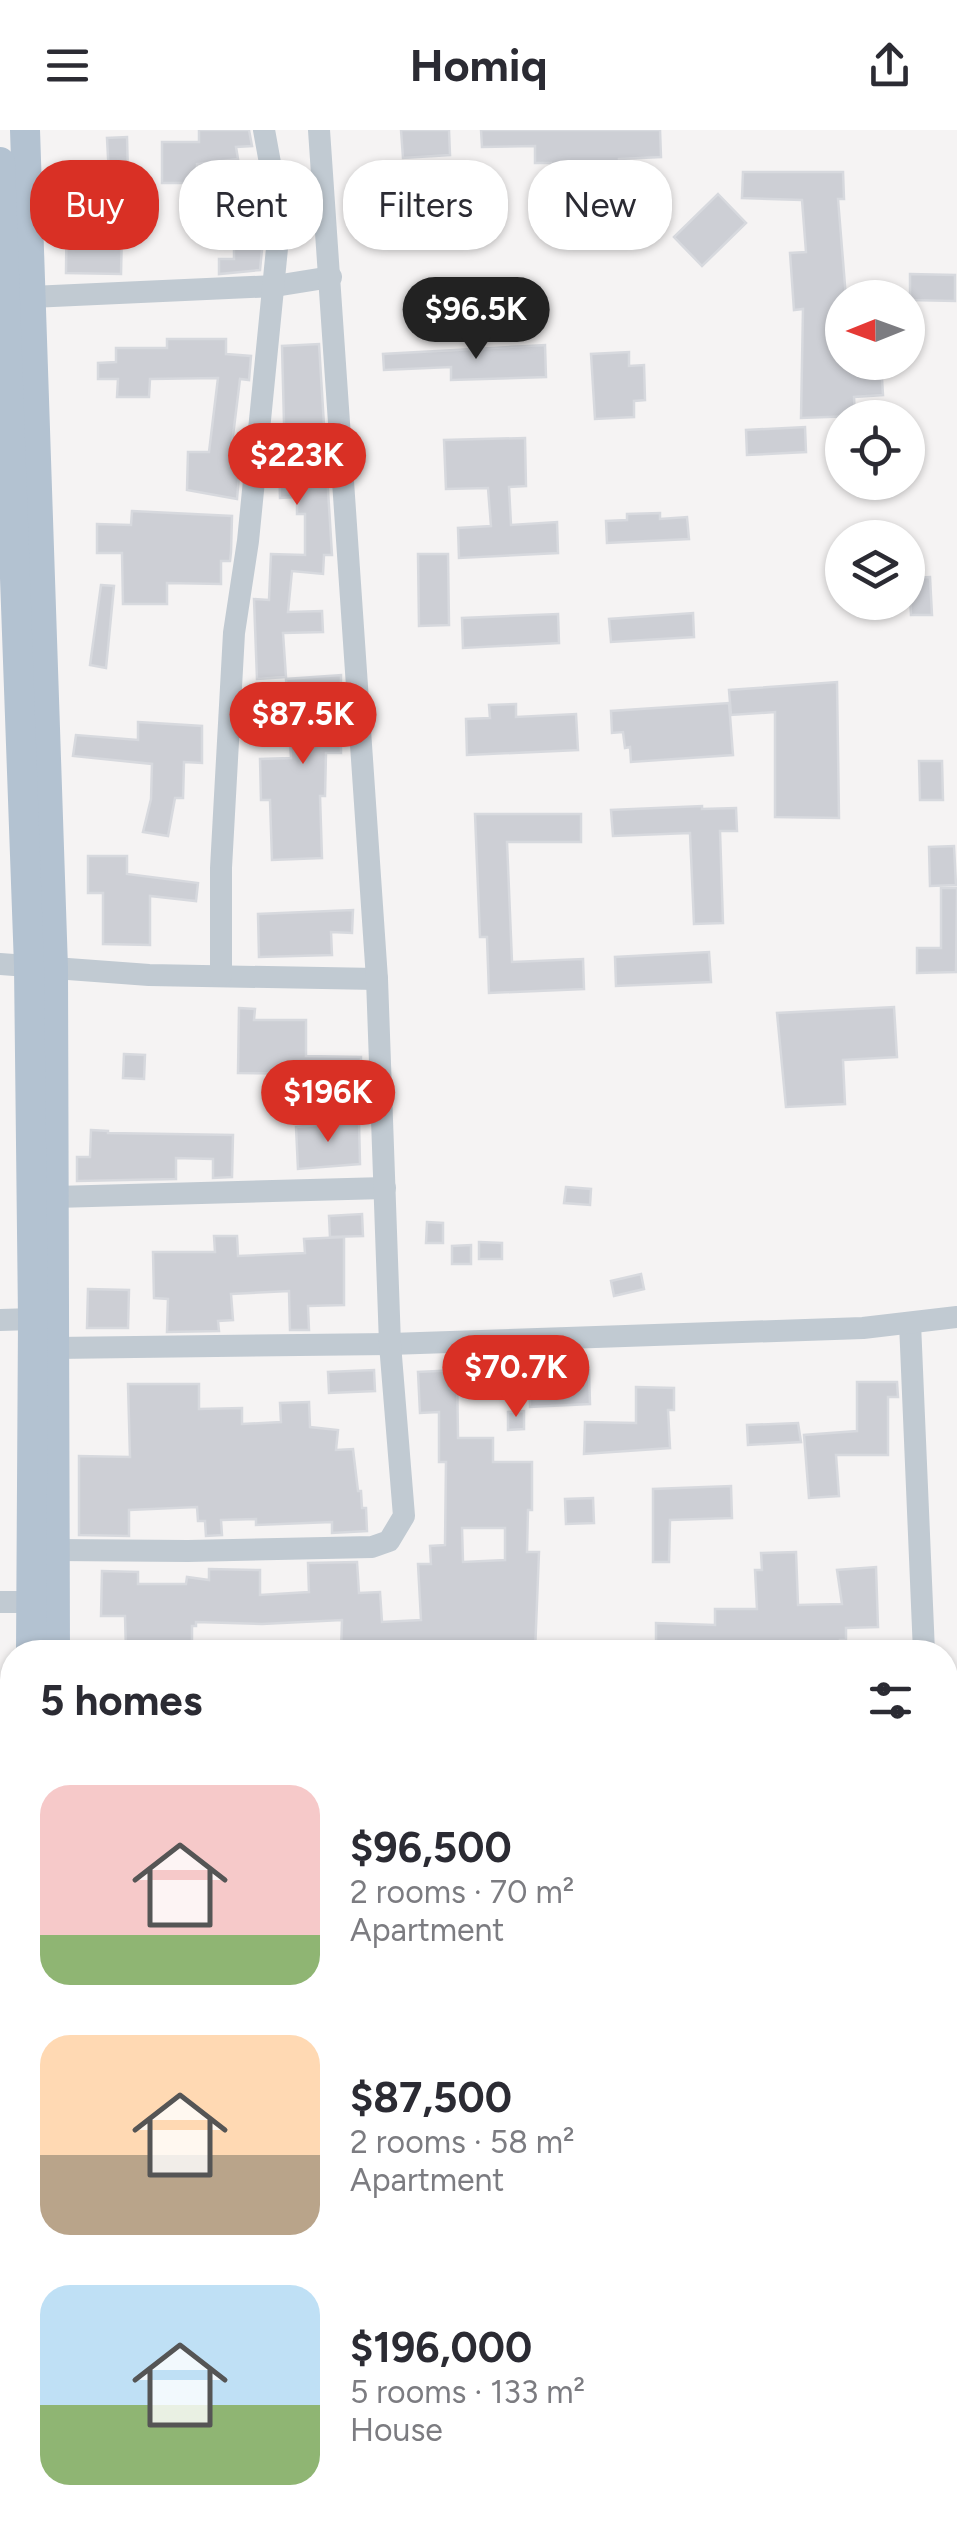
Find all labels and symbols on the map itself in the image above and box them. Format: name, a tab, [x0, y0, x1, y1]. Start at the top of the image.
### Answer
pin: $96.5K	[395, 277, 557, 362]
north arrow	[825, 280, 925, 380]
pin: $223K	[227, 423, 367, 508]
pin: $87.5K	[222, 682, 384, 767]
pin: $196K	[258, 1060, 398, 1145]
pin: $70.7K	[435, 1335, 597, 1420]

